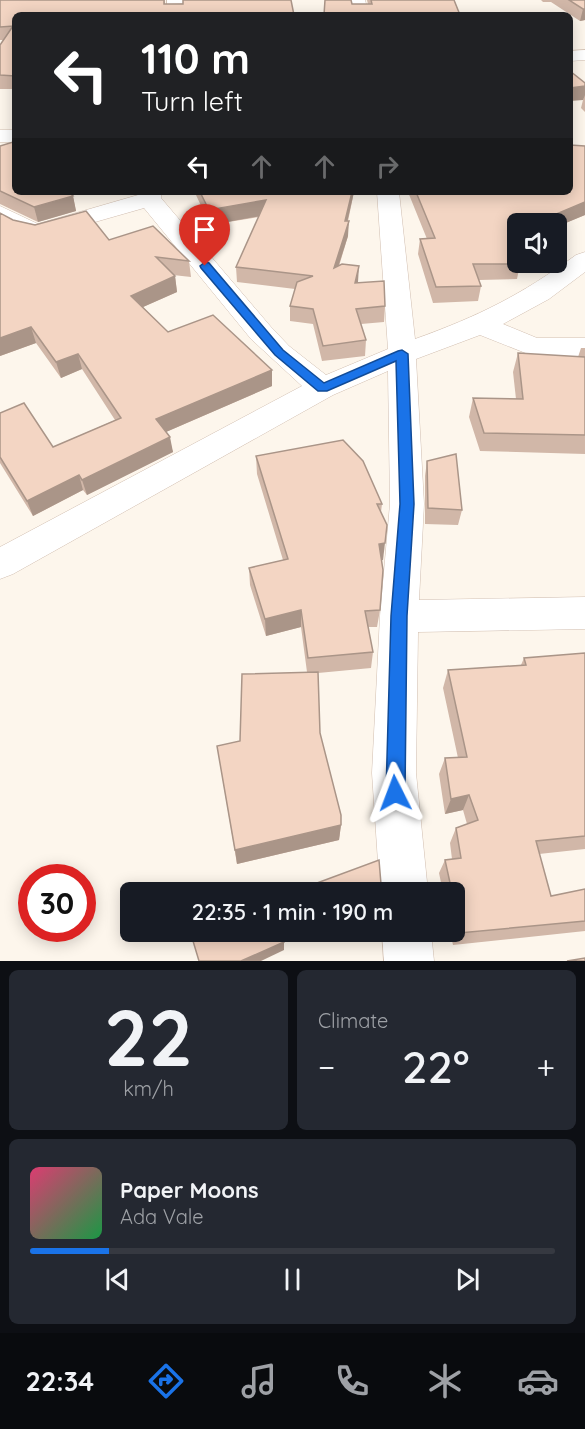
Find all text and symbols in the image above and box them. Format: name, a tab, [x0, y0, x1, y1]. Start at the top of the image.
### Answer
text: 110 m	[141, 32, 250, 85]
icon: left	[42, 36, 120, 114]
text: Turn left	[141, 84, 243, 118]
icon: left	[182, 150, 215, 183]
icon: ahead	[245, 150, 278, 183]
icon: ahead	[308, 150, 341, 183]
icon: right	[371, 150, 404, 183]
pin	[179, 204, 230, 266]
icon: arrive	[188, 213, 221, 246]
map controls	[507, 213, 567, 273]
button: sound	[507, 213, 567, 273]
position arrow	[363, 761, 427, 825]
speed limit sign: 30	[18, 864, 96, 942]
text: 22:35 · 1 min · 190 m	[192, 898, 393, 926]
text: 22	[104, 988, 193, 1086]
text: Climate	[318, 1008, 388, 1033]
text: 22°	[402, 1038, 470, 1094]
text: −	[318, 1046, 335, 1087]
text: +	[536, 1046, 555, 1087]
text: km/h	[123, 1076, 174, 1101]
text: Paper Moons	[120, 1176, 259, 1204]
text: Ada Vale	[120, 1204, 204, 1229]
icon: previous	[101, 1263, 134, 1296]
icon: pause	[276, 1263, 309, 1296]
icon: next	[451, 1263, 484, 1296]
icon: directions	[145, 1360, 187, 1402]
icon: music	[238, 1360, 280, 1402]
icon: phone	[331, 1360, 373, 1402]
icon: climate	[424, 1360, 466, 1402]
icon: car	[517, 1360, 559, 1402]
text: 22:34	[26, 1364, 94, 1398]

